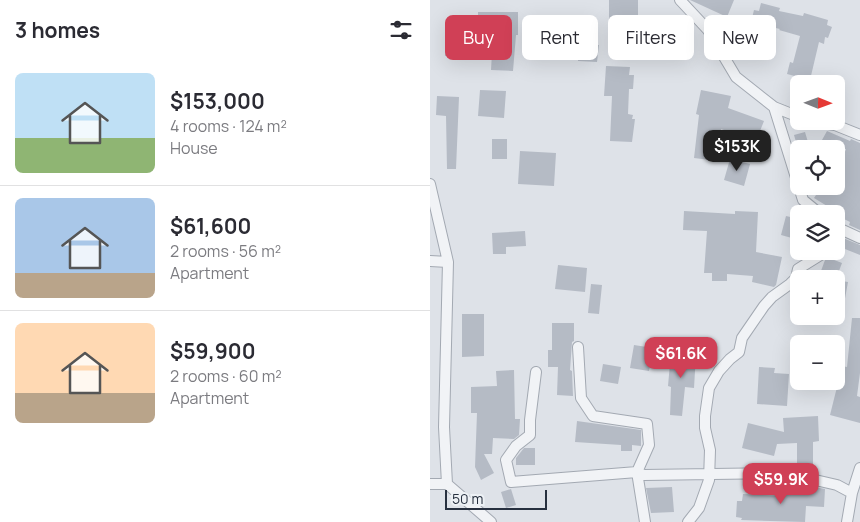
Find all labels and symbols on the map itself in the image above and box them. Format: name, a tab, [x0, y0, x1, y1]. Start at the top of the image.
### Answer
north arrow	[790, 75, 845, 130]
pin: $153K	[702, 130, 772, 172]
pin: $61.6K	[640, 336, 722, 379]
pin: $59.9K	[740, 462, 822, 505]
scale bar	[445, 487, 548, 510]

